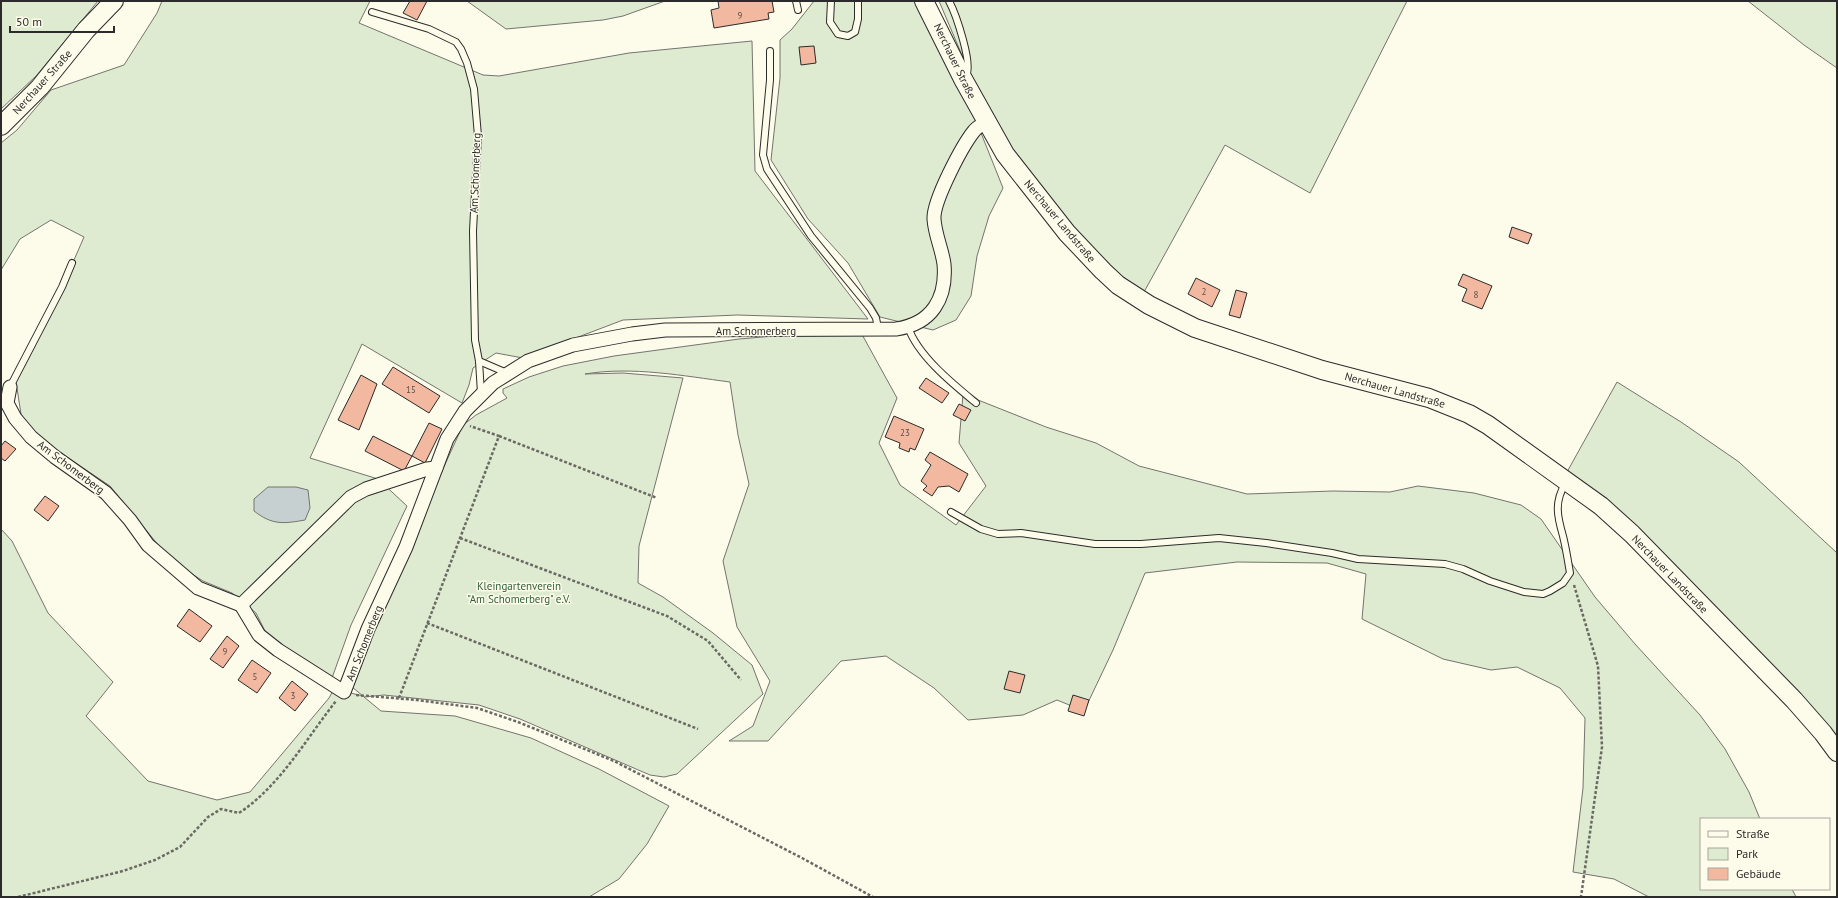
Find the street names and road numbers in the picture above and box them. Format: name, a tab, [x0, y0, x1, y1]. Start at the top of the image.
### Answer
street label: Nerchauer Straße	[931, 21, 979, 101]
street label: Nerchauer Straße	[9, 46, 75, 117]
street label: Am Schomerberg	[467, 132, 483, 213]
street label: Nerchauer Landstraße	[1021, 177, 1099, 266]
street label: Am Schomerberg	[716, 324, 796, 338]
street label: Nerchauer Landstraße	[1343, 369, 1447, 411]
street label: Am Schomerberg	[35, 437, 107, 497]
street label: Nerchauer Landstraße	[1629, 532, 1711, 617]
street label: Am Schomerberg	[342, 603, 386, 683]

